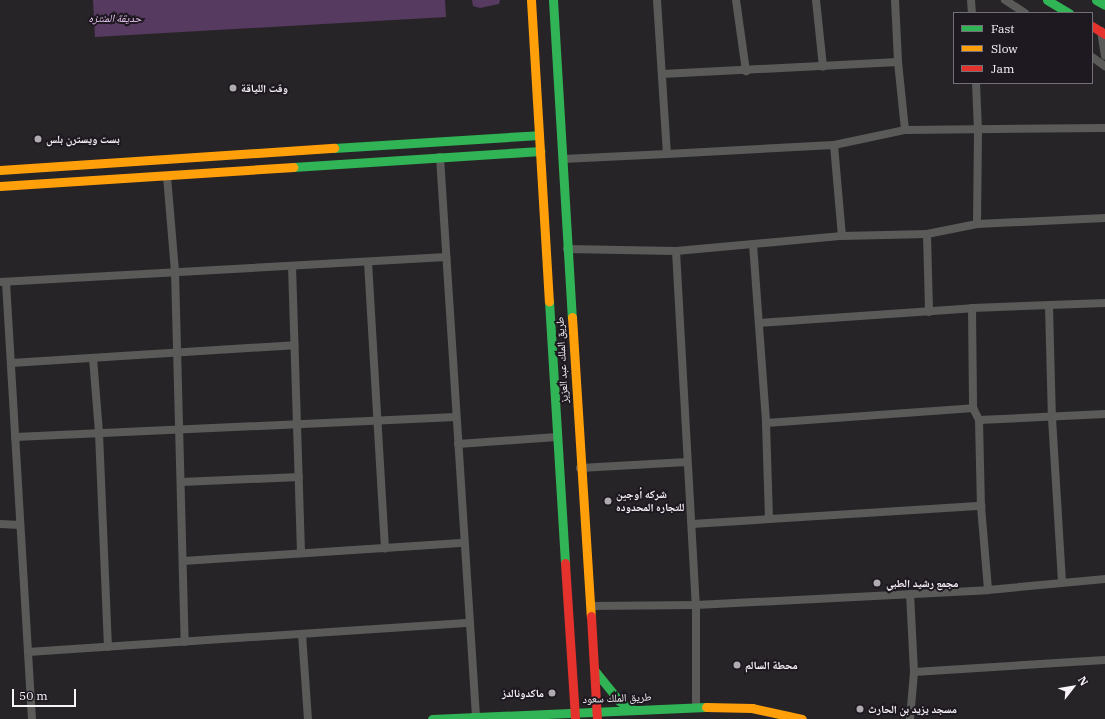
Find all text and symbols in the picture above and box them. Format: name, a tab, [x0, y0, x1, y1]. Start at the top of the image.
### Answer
park label: حديقة المنتزه	[88, 11, 142, 25]
legend	[953, 12, 1093, 84]
text: Fast	[991, 21, 1015, 36]
text: Slow	[991, 41, 1018, 56]
text: Jam	[991, 61, 1014, 76]
place label: وقت اللياقة	[241, 81, 288, 95]
marker: وقت اللياقة	[228, 83, 238, 93]
place label: بست ويسترن بلس	[46, 132, 120, 146]
marker: بست ويسترن بلس	[33, 134, 43, 144]
street label: طريق الملك عبد العزيز	[553, 316, 571, 404]
place label: شركه أوجين للتجاره المحدوده	[616, 488, 684, 514]
marker: شركه أوجين للتجاره المحدوده	[603, 496, 613, 506]
place label: مجمع رشيد الطبي	[886, 576, 959, 590]
marker: مجمع رشيد الطبي	[871, 577, 883, 589]
place label: محطة السالم	[745, 658, 798, 672]
marker: محطة السالم	[732, 660, 742, 670]
north arrow	[1053, 667, 1093, 707]
text: N	[1075, 673, 1092, 688]
scale bar	[14, 681, 78, 707]
place label: ماكدونالدز	[502, 686, 544, 700]
text: 50 m	[19, 688, 48, 703]
marker: ماكدونالدز	[547, 688, 557, 698]
street label: طريق الملك سعود	[582, 690, 652, 706]
place label: مسجد يزيد بن الحارث	[868, 702, 957, 716]
marker: مسجد يزيد بن الحارث	[855, 704, 865, 714]

